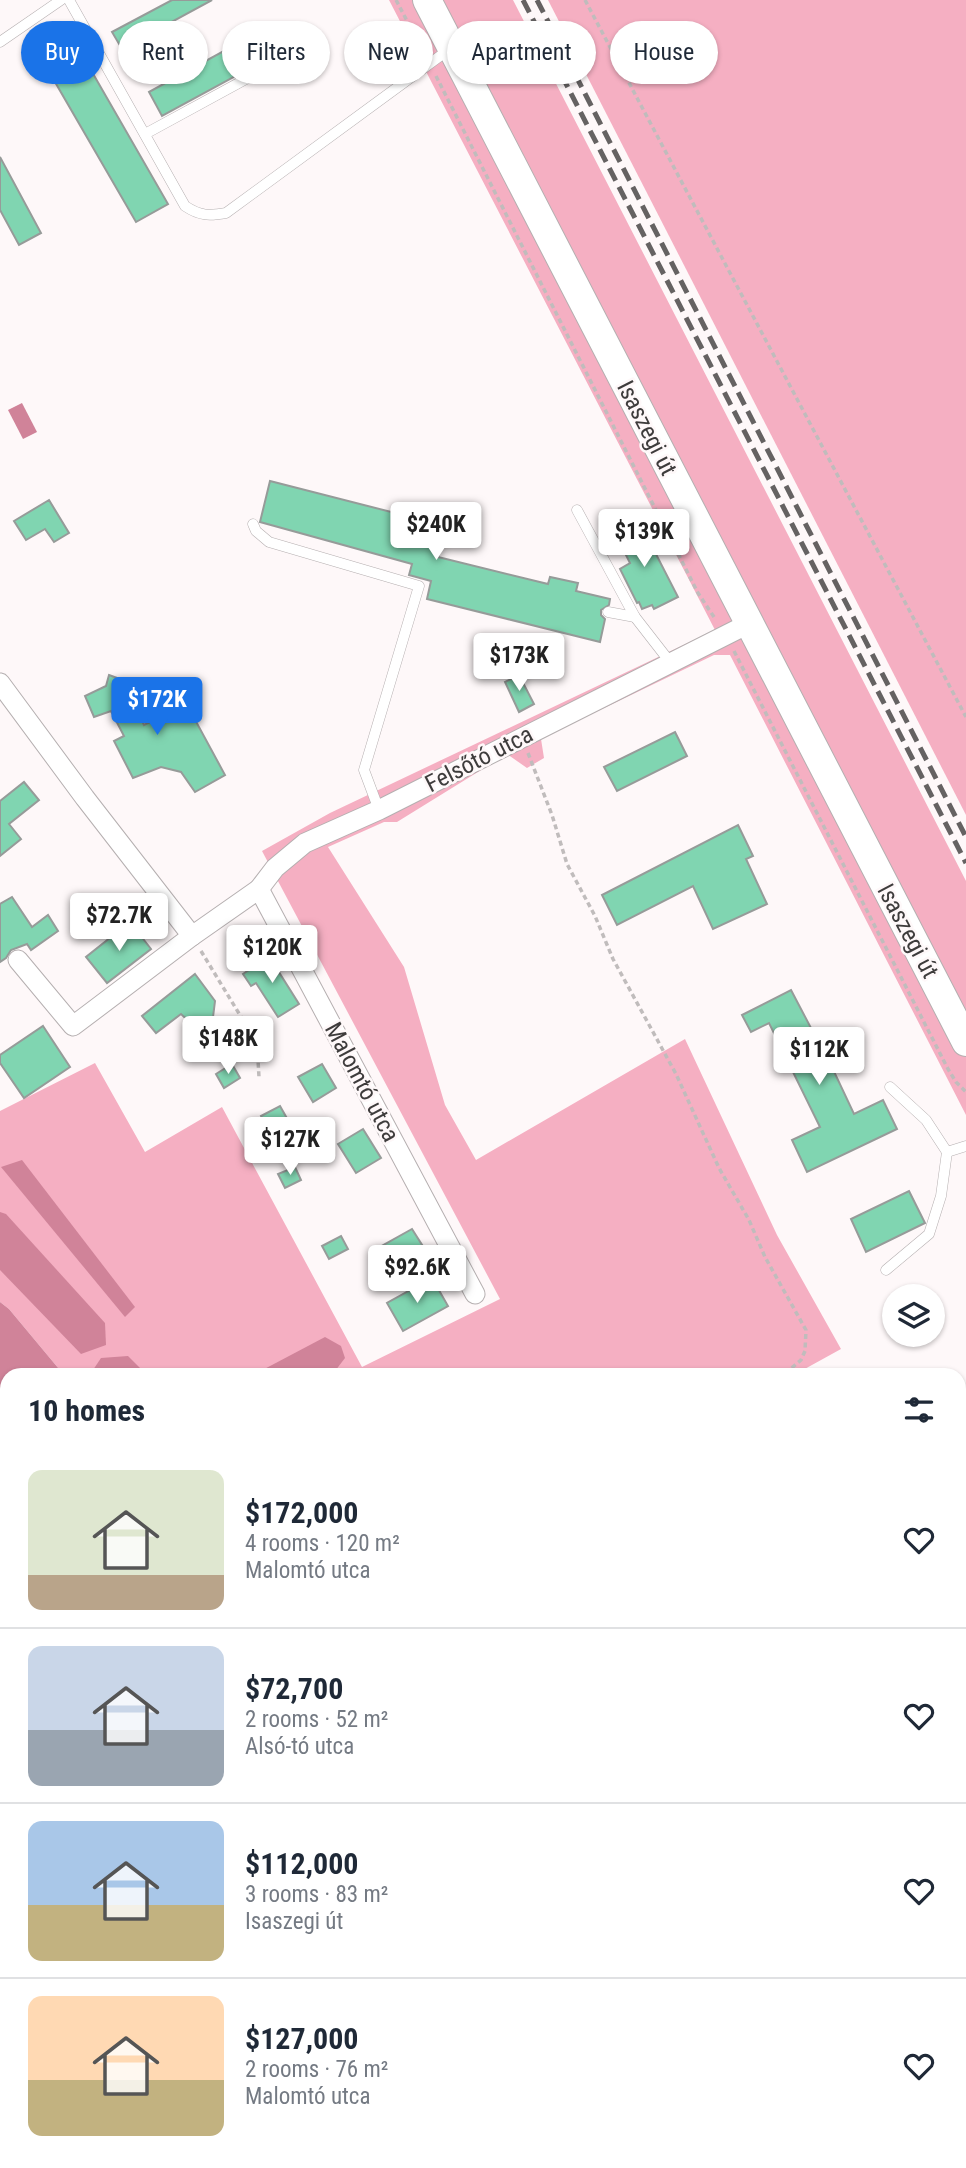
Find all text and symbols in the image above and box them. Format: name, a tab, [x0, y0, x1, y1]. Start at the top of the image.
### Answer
chip: Buy	[21, 21, 104, 84]
chip: Rent	[118, 21, 208, 84]
chip: Filters	[222, 21, 330, 84]
chip: New	[344, 21, 433, 84]
chip: Apartment	[447, 21, 596, 84]
chip: House	[610, 21, 718, 84]
street label: Isaszegi út	[611, 376, 683, 480]
pin: $240K	[387, 503, 485, 562]
pin: $139K	[595, 510, 693, 569]
text: $240K	[406, 511, 466, 538]
text: $139K	[614, 518, 674, 545]
pin: $173K	[470, 634, 568, 693]
text: $173K	[489, 642, 549, 669]
pin: $172K	[108, 678, 206, 737]
text: $172K	[127, 686, 187, 713]
street label: Felsőtó utca	[421, 720, 537, 798]
street label: Isaszegi út	[872, 879, 944, 983]
pin: $72.7K	[62, 894, 176, 953]
text: $72.7K	[86, 902, 152, 929]
pin: $120K	[223, 926, 321, 985]
text: $120K	[242, 934, 302, 961]
pin: $148K	[179, 1016, 277, 1076]
street label: Malomtó utca	[319, 1018, 405, 1146]
text: $148K	[198, 1025, 258, 1052]
pin: $112K	[770, 1028, 868, 1087]
text: $112K	[789, 1036, 849, 1063]
pin: $127K	[241, 1118, 339, 1177]
text: $127K	[260, 1126, 320, 1153]
pin: $92.6K	[360, 1246, 474, 1305]
text: $92.6K	[384, 1254, 450, 1281]
map controls	[882, 1284, 945, 1347]
button: layers	[882, 1284, 945, 1347]
icon: filters	[900, 1391, 938, 1429]
text: 10 homes	[28, 1393, 145, 1428]
text: $172,000	[245, 1495, 358, 1530]
icon: home	[84, 1498, 168, 1582]
icon: heart	[900, 1521, 938, 1559]
text: 4 rooms · 120 m²	[245, 1530, 400, 1557]
text: Malomtó utca	[245, 1557, 371, 1584]
text: $72,700	[245, 1671, 343, 1706]
icon: home	[84, 1674, 168, 1758]
icon: heart	[900, 1697, 938, 1735]
text: 2 rooms · 52 m²	[245, 1706, 388, 1733]
text: Alsó-tó utca	[245, 1733, 354, 1760]
text: $112,000	[245, 1846, 358, 1881]
icon: home	[84, 1849, 168, 1933]
icon: heart	[900, 1872, 938, 1910]
text: 3 rooms · 83 m²	[245, 1881, 388, 1908]
text: Isaszegi út	[245, 1908, 343, 1935]
text: $127,000	[245, 2021, 358, 2056]
icon: home	[84, 2024, 168, 2108]
icon: heart	[900, 2047, 938, 2085]
text: 2 rooms · 76 m²	[245, 2056, 388, 2083]
text: Malomtó utca	[245, 2083, 371, 2110]

